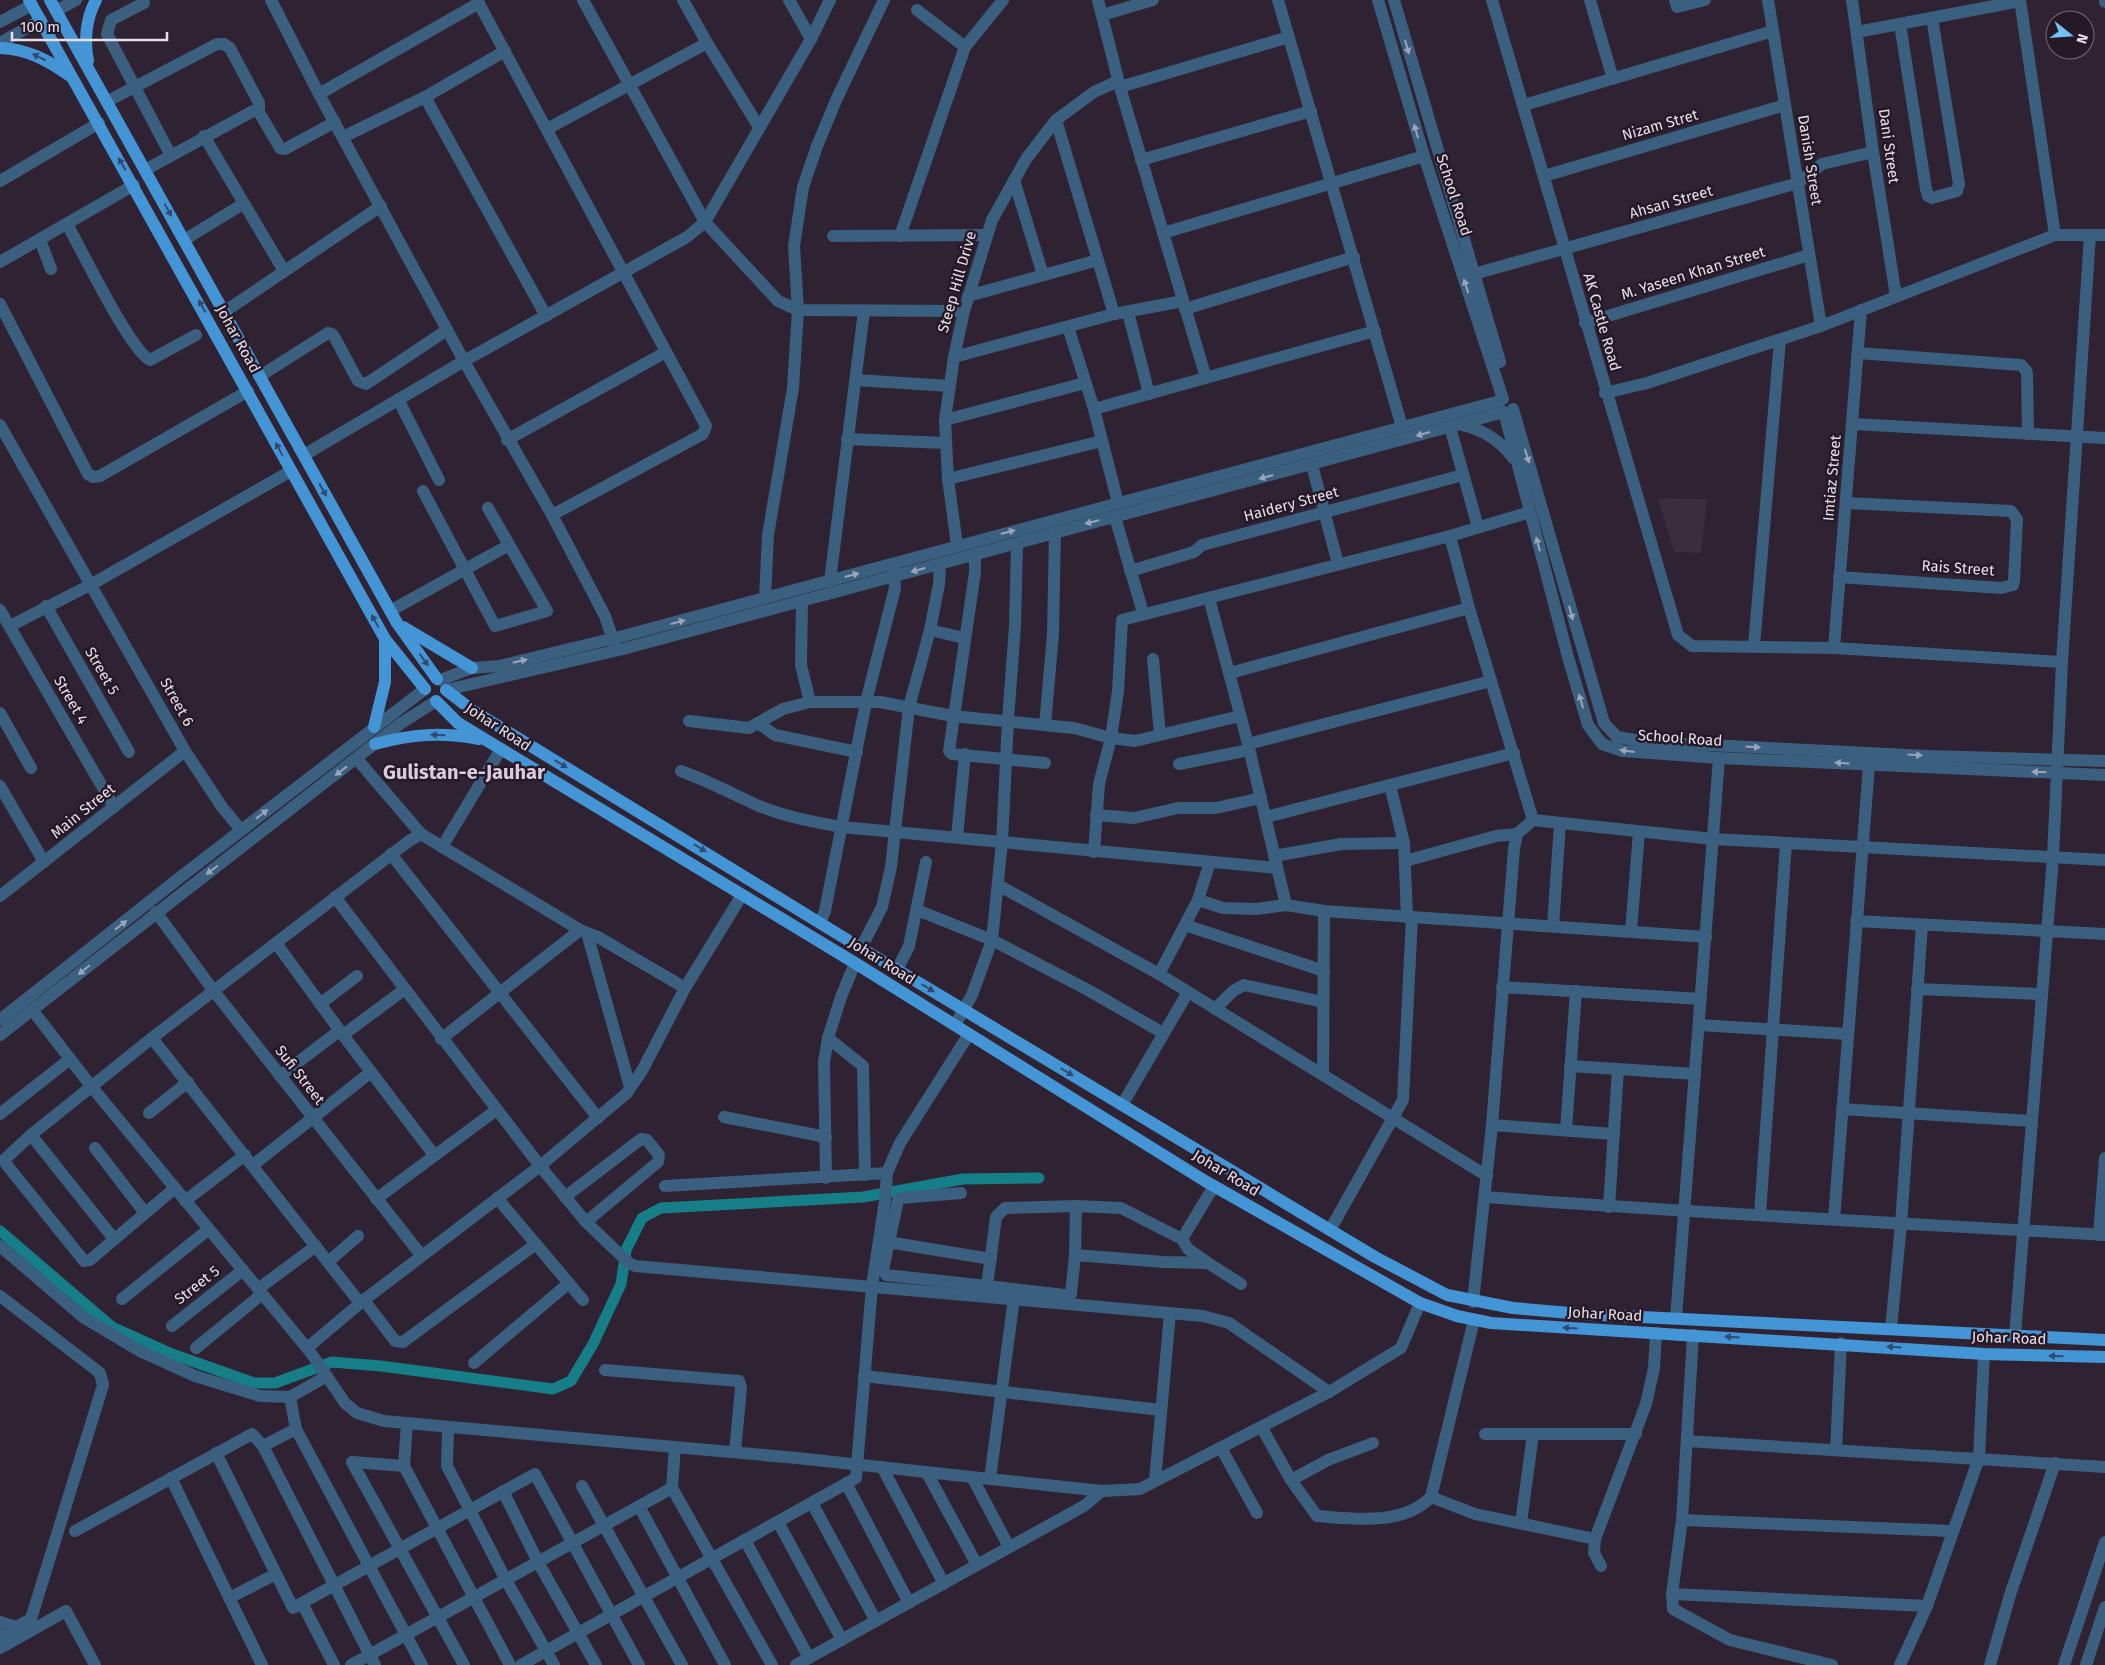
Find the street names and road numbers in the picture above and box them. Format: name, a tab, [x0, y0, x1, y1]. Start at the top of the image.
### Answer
street label: Nizam Stret	[1620, 105, 1701, 144]
street label: Dani Street	[1875, 107, 1903, 185]
street label: Danish Street	[1794, 114, 1826, 207]
street label: School Road	[1432, 152, 1476, 238]
street label: Ahsan Street	[1627, 181, 1715, 222]
street label: Steep Hill Drive	[934, 229, 980, 335]
street label: M. Yaseen Khan Street	[1619, 242, 1768, 303]
street label: AK Castle Road	[1579, 271, 1625, 373]
street label: Johar Road	[212, 302, 264, 376]
street label: Imtiaz Street	[1819, 434, 1845, 522]
street label: Haidery Street	[1242, 483, 1341, 525]
street label: Rais Street	[1921, 556, 1996, 580]
street label: Street 5	[81, 644, 123, 698]
street label: Street 4	[50, 673, 92, 727]
street label: Street 6	[156, 675, 198, 729]
street label: Johar Road	[462, 699, 534, 755]
street label: School Road	[1637, 726, 1723, 750]
street label: Main Street	[47, 779, 119, 842]
street label: Johar Road	[846, 934, 918, 988]
street label: Sufi Street	[271, 1042, 329, 1109]
street label: Johar Road	[1189, 1146, 1263, 1200]
street label: Street 5	[171, 1262, 223, 1308]
street label: Johar Road	[1567, 1303, 1643, 1325]
street label: Johar Road	[1971, 1328, 2047, 1348]

